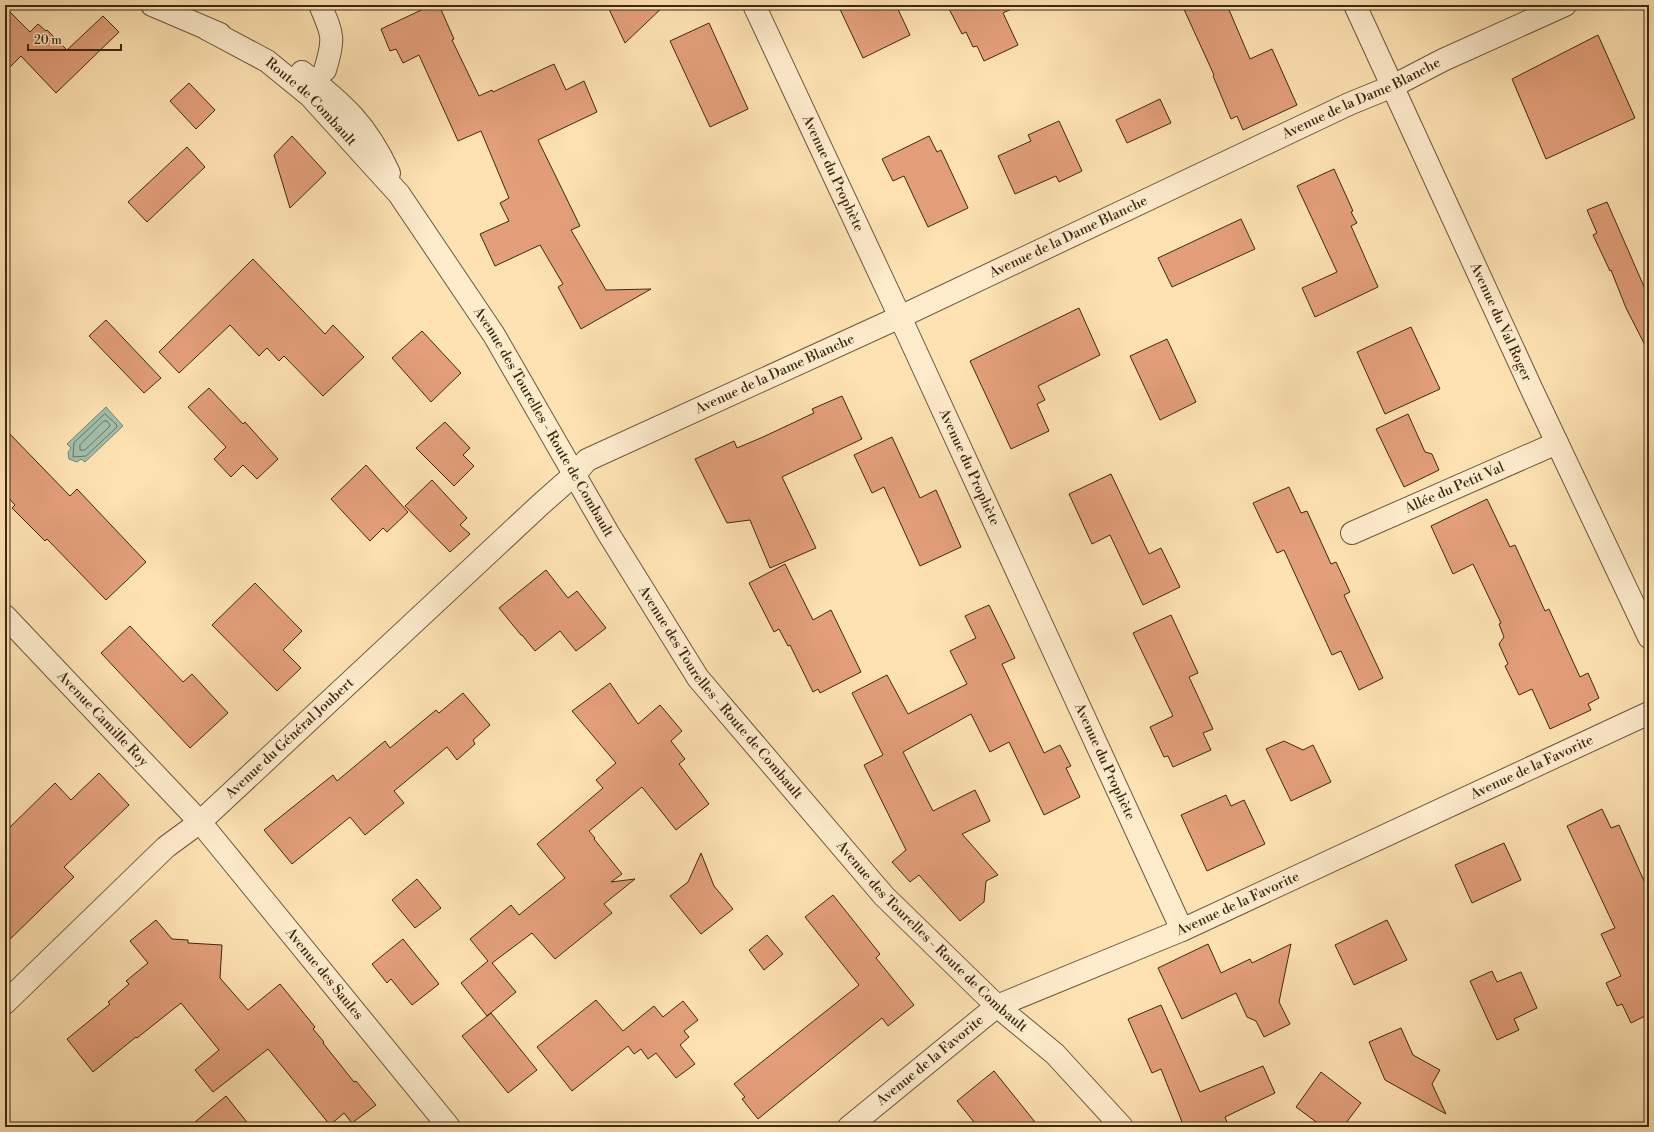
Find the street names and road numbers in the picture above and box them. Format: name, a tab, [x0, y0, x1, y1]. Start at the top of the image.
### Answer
street label: Route de Combault	[261, 54, 360, 150]
street label: Avenue de la Dame Blanche	[1278, 54, 1444, 144]
street label: Avenue du Prophète	[797, 111, 868, 235]
street label: Avenue de la Dame Blanche	[985, 192, 1151, 283]
street label: Avenue du Val Roger	[1465, 259, 1536, 384]
street label: Avenue des Tourelles - Route de Combault	[468, 303, 617, 541]
street label: Avenue de la Dame Blanche	[691, 330, 857, 419]
street label: Avenue du Prophète	[934, 405, 1004, 529]
street label: Allée du Petit Val	[1401, 458, 1507, 518]
street label: Avenue des Tourelles - Route de Combault	[634, 582, 807, 803]
street label: Avenue Camille Roy	[52, 667, 152, 771]
street label: Avenue du Général Joubert	[221, 674, 358, 803]
street label: Avenue du Prophète	[1070, 699, 1139, 823]
street label: Avenue de la Favorite	[1467, 731, 1596, 804]
street label: Avenue des Tourelles - Route de Combault	[832, 837, 1031, 1036]
street label: Avenue de la Favorite	[1173, 868, 1302, 941]
street label: Avenue des Saules	[281, 924, 367, 1024]
street label: Avenue de la Favorite	[872, 1011, 988, 1110]

